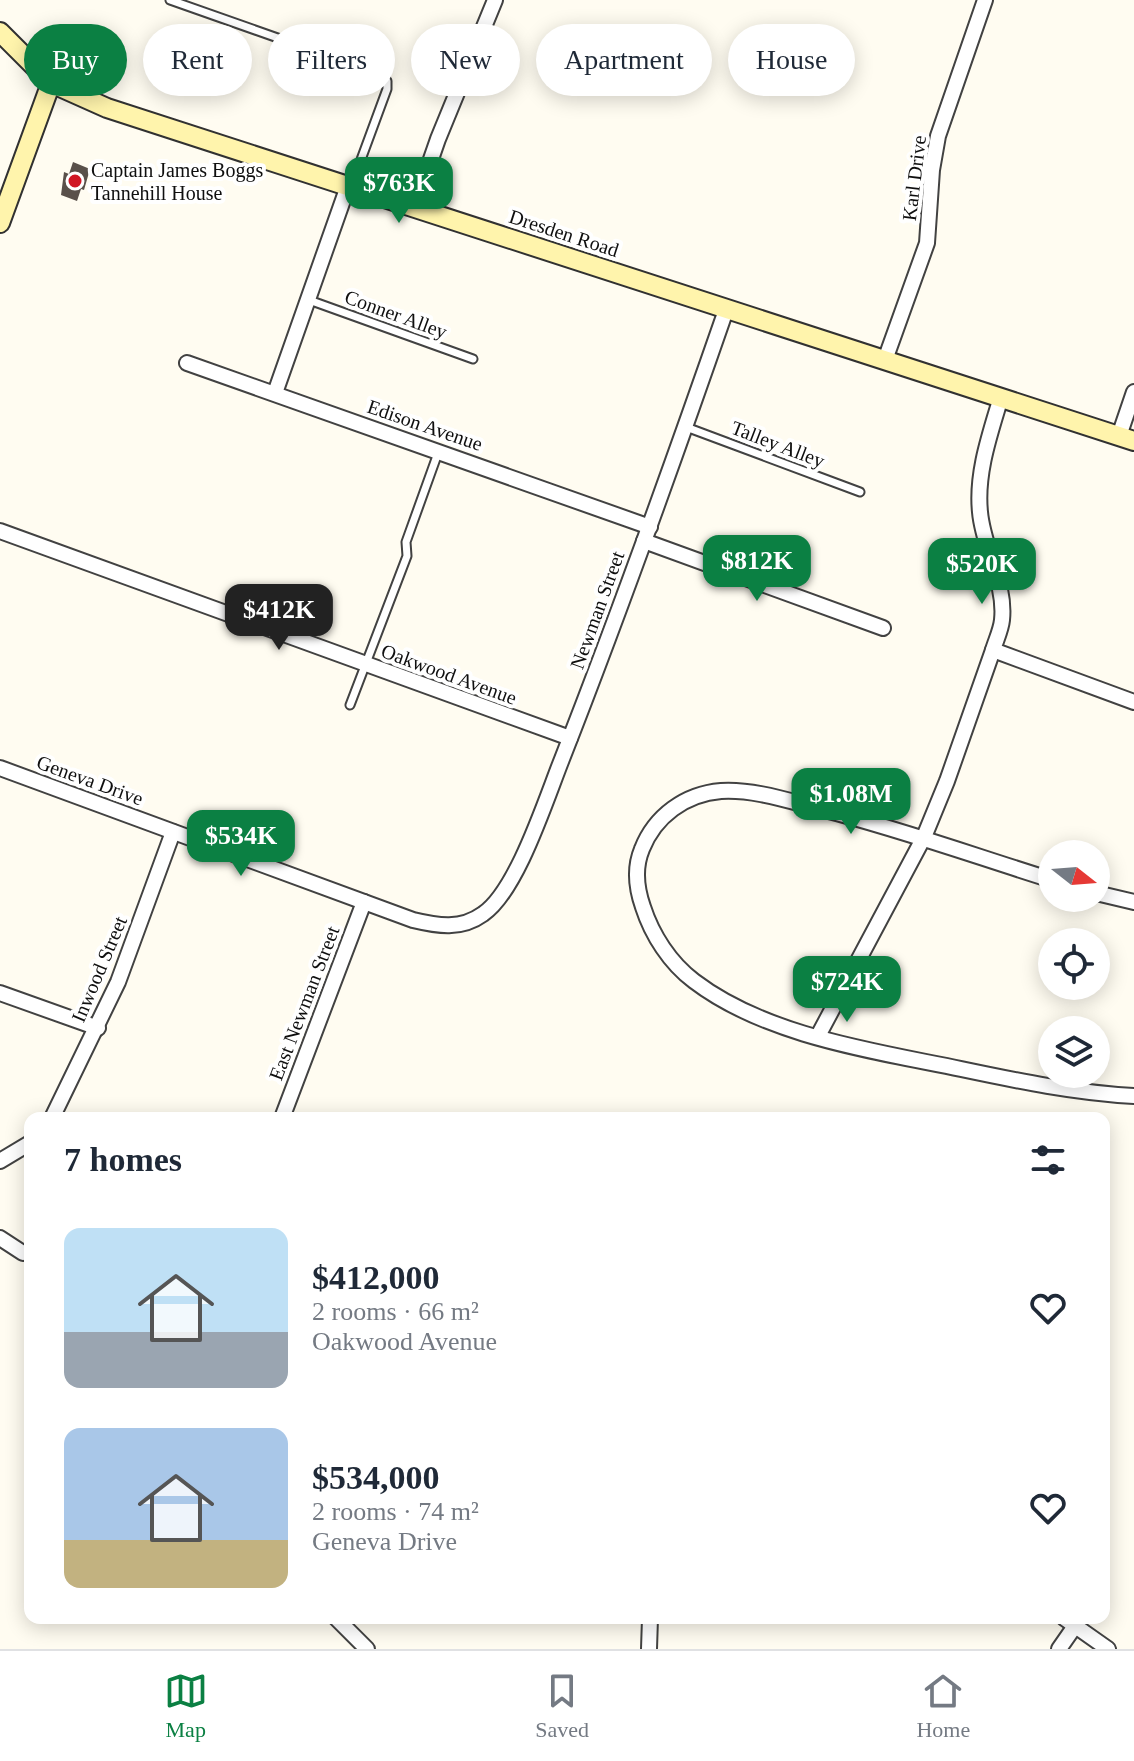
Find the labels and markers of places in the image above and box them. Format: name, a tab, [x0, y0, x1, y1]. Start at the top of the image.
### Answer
pin: $763K	[343, 157, 455, 225]
place label: Captain James Boggs Tannehill House	[91, 159, 263, 204]
marker: Captain James Boggs Tannehill House	[66, 172, 84, 190]
pin: $812K	[701, 535, 813, 603]
pin: $520K	[926, 538, 1038, 606]
pin: $412K	[223, 584, 335, 652]
pin: $1.08M	[786, 768, 916, 836]
pin: $534K	[185, 810, 297, 878]
pin: $724K	[791, 956, 903, 1024]

